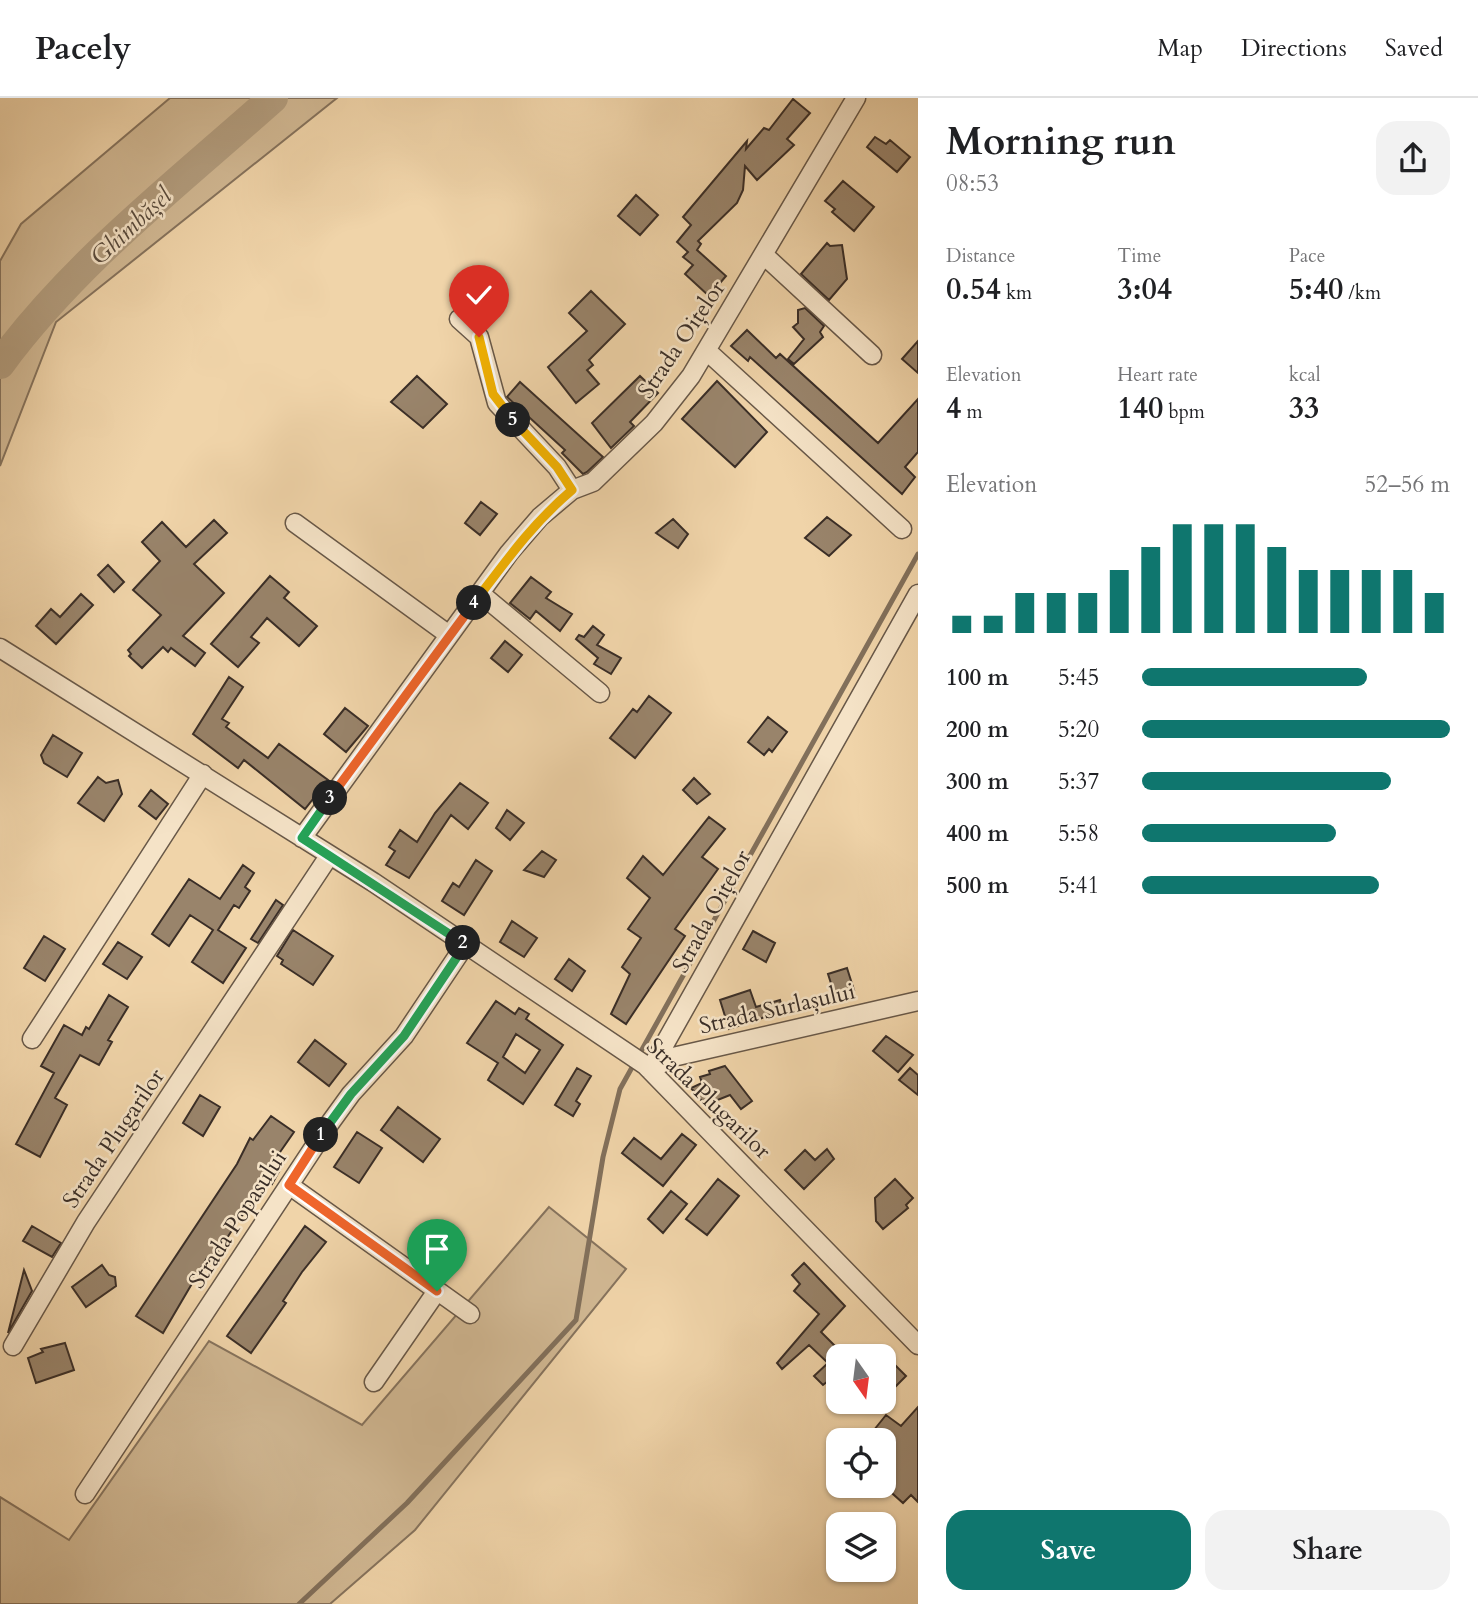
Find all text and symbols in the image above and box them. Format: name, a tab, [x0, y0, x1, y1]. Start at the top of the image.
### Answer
text: Pacely	[35, 26, 131, 71]
text: Map	[1157, 32, 1203, 65]
text: Directions	[1241, 32, 1347, 65]
text: Saved	[1385, 32, 1443, 65]
text: Morning run	[946, 116, 1176, 168]
button: share	[1376, 121, 1450, 195]
text: 08:53	[946, 168, 999, 199]
water label: Ghimbășel	[83, 179, 180, 273]
text: Distance	[946, 243, 1015, 269]
text: Time	[1117, 243, 1161, 269]
text: Pace	[1289, 243, 1325, 269]
pin	[449, 265, 509, 337]
text: 0.54	[946, 269, 1001, 310]
text: 3:04	[1117, 269, 1172, 310]
text: 5:40	[1289, 269, 1343, 310]
street label: Strada Oițelor	[630, 274, 733, 404]
icon: check	[460, 276, 498, 314]
text: km	[1001, 280, 1032, 306]
text: /km	[1343, 280, 1381, 306]
text: Elevation	[946, 362, 1021, 388]
text: Heart rate	[1117, 362, 1198, 388]
text: kcal	[1289, 362, 1321, 388]
text: 4	[946, 388, 961, 429]
text: 140	[1117, 388, 1163, 429]
text: 33	[1289, 388, 1319, 429]
text: m	[961, 399, 983, 425]
text: bpm	[1163, 399, 1205, 425]
pin: 5	[496, 402, 530, 438]
text: 5	[508, 406, 517, 432]
text: Elevation	[946, 469, 1037, 500]
text: 52–56 m	[1365, 469, 1450, 500]
pin: 4	[456, 586, 491, 620]
text: 4	[469, 589, 478, 615]
text: 100 m	[946, 662, 1009, 693]
text: 5:45	[1058, 662, 1099, 693]
text: 200 m	[946, 714, 1009, 745]
text: 5:20	[1058, 714, 1099, 745]
text: 300 m	[946, 766, 1009, 797]
text: 5:37	[1058, 766, 1099, 797]
pin: 3	[312, 780, 348, 816]
text: 3	[325, 784, 334, 810]
text: 400 m	[946, 818, 1009, 849]
text: 5:58	[1058, 818, 1099, 849]
street label: Strada Oițelor	[665, 844, 758, 978]
text: 500 m	[946, 870, 1009, 901]
text: 5:41	[1058, 870, 1099, 901]
pin: 2	[446, 926, 480, 960]
text: 2	[458, 929, 467, 955]
street label: Strada Surlașului	[696, 975, 858, 1041]
street label: Strada Plugarilor	[640, 1031, 778, 1166]
street label: Strada Plugarilor	[55, 1062, 172, 1214]
pin: 1	[304, 1118, 338, 1152]
text: 1	[316, 1121, 325, 1147]
street label: Strada Popasului	[181, 1144, 294, 1294]
pin	[407, 1219, 467, 1291]
icon: arrive	[418, 1230, 456, 1268]
north arrow	[826, 1344, 896, 1414]
map controls	[826, 1344, 896, 1582]
button: locate	[826, 1428, 896, 1498]
button: Save	[946, 1510, 1191, 1590]
button: Share	[1205, 1510, 1450, 1590]
button: layers	[826, 1512, 896, 1582]

